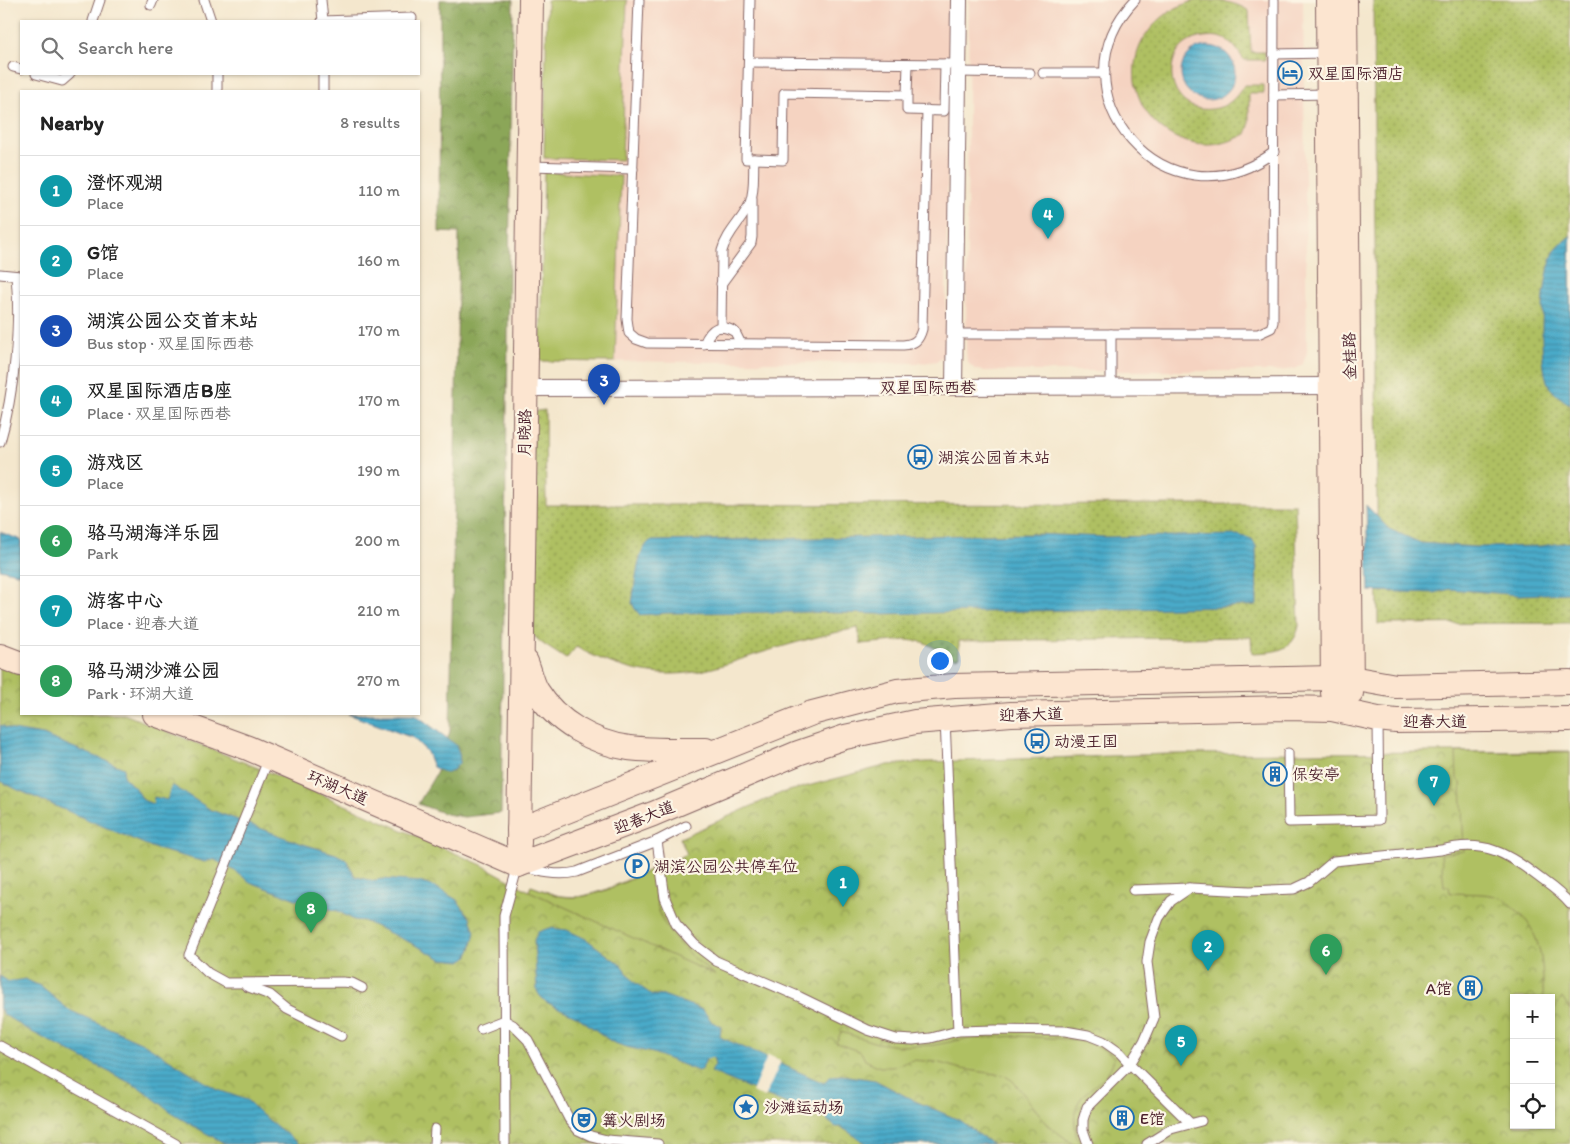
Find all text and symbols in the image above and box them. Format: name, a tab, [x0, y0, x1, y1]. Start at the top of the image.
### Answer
search box	[20, 20, 420, 75]
icon: search	[38, 34, 66, 62]
text: Search here	[78, 36, 173, 59]
hotel icon: 双星国际酒店	[1277, 60, 1303, 86]
place label: 双星国际酒店	[1308, 64, 1404, 83]
text: Nearby	[40, 110, 104, 135]
text: 8 results	[340, 113, 400, 132]
text: 澄怀观湖	[87, 171, 163, 194]
text: 1	[52, 181, 60, 200]
text: 110 m	[358, 181, 400, 200]
text: Place	[87, 194, 124, 213]
pin: 4	[1032, 198, 1064, 239]
text: G馆	[87, 241, 119, 264]
text: 2	[52, 251, 60, 270]
text: 160 m	[357, 251, 400, 270]
text: Place	[87, 264, 124, 283]
text: 湖滨公园公交首末站	[87, 309, 258, 332]
text: 3	[52, 321, 60, 340]
text: 170 m	[358, 321, 400, 340]
street label: 金桂路	[1340, 332, 1359, 380]
text: Bus stop · 双星国际西巷	[87, 334, 254, 353]
pin: 3	[588, 364, 620, 405]
street label: 双星国际西巷	[880, 378, 976, 397]
text: 双星国际酒店B座	[87, 379, 232, 402]
text: 4	[51, 391, 61, 410]
text: 170 m	[358, 391, 400, 410]
text: Place · 双星国际西巷	[87, 404, 231, 423]
street label: 月晓路	[515, 409, 534, 457]
bus stop icon: 湖滨公园首末站	[907, 444, 933, 470]
place label: 湖滨公园首末站	[938, 448, 1050, 467]
text: 游戏区	[87, 451, 144, 474]
text: 5	[52, 461, 60, 480]
text: 190 m	[357, 461, 400, 480]
text: Place	[87, 474, 124, 493]
text: 骆马湖海洋乐园	[87, 521, 220, 544]
text: 6	[52, 531, 60, 550]
text: 200 m	[355, 531, 400, 550]
text: Park	[87, 544, 118, 563]
text: 游客中心	[87, 589, 163, 612]
text: 7	[52, 601, 60, 620]
text: 210 m	[357, 601, 400, 620]
text: Place · 迎春大道	[87, 614, 199, 633]
your location	[927, 648, 953, 674]
text: 骆马湖沙滩公园	[87, 659, 220, 682]
text: 8	[52, 671, 60, 690]
text: 270 m	[357, 671, 400, 690]
text: Park · 环湖大道	[87, 684, 194, 703]
street label: 迎春大道	[999, 704, 1063, 725]
street label: 迎春大道	[1403, 712, 1467, 731]
bus stop icon: 动漫王国	[1024, 728, 1050, 754]
place label: 动漫王国	[1054, 732, 1118, 751]
building icon: 保安亭	[1262, 761, 1288, 787]
place label: 保安亭	[1292, 765, 1340, 784]
pin: 7	[1418, 765, 1450, 806]
street label: 环湖大道	[305, 766, 371, 809]
street label: 迎春大道	[611, 797, 677, 838]
parking icon: 湖滨公园公共停车位	[624, 853, 650, 879]
place label: 湖滨公园公共停车位	[654, 857, 798, 876]
pin: 1	[827, 866, 859, 907]
pin: 8	[295, 892, 327, 933]
pin: 2	[1192, 930, 1224, 971]
pin: 6	[1310, 934, 1342, 975]
building icon: A馆	[1457, 975, 1483, 1001]
place label: A馆	[1426, 979, 1452, 998]
map controls	[1510, 994, 1555, 1129]
button: +	[1510, 994, 1555, 1039]
pin: 5	[1165, 1025, 1197, 1066]
button: −	[1510, 1039, 1555, 1084]
button: locate	[1510, 1084, 1555, 1129]
place icon: 沙滩运动场	[733, 1094, 759, 1120]
place label: 沙滩运动场	[764, 1098, 844, 1117]
building icon: E馆	[1109, 1105, 1135, 1131]
theatre icon: 篝火剧场	[571, 1107, 597, 1133]
place label: E馆	[1140, 1109, 1165, 1128]
place label: 篝火剧场	[602, 1111, 666, 1130]

